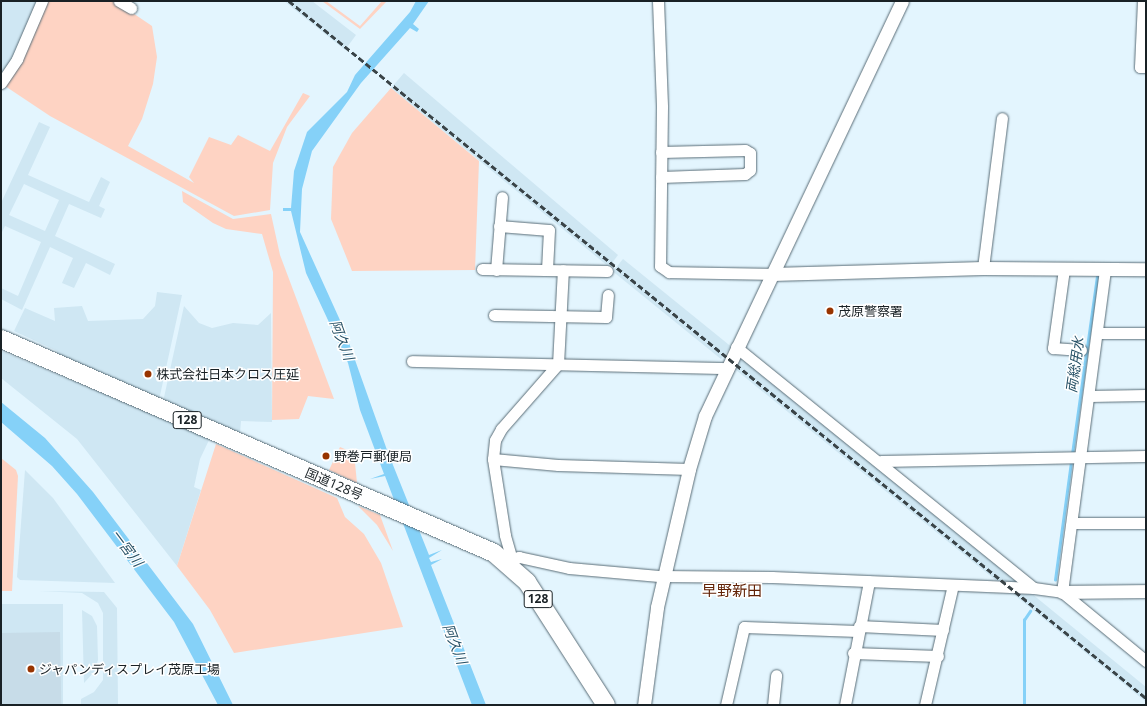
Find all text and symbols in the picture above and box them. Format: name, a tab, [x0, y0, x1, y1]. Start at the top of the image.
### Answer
place label: 茂原警察署	[838, 303, 903, 319]
marker: 茂原警察署	[825, 306, 835, 316]
water label: 阿久川	[327, 317, 357, 363]
water label: 両総用水	[1063, 336, 1087, 394]
place label: 株式会社日本クロス圧延	[156, 366, 299, 382]
marker: 株式会社日本クロス圧延	[143, 369, 153, 379]
road number: 128	[172, 410, 202, 430]
place label: 野巻戸郵便局	[334, 448, 412, 464]
marker: 野巻戸郵便局	[321, 451, 331, 461]
street label: 国道128号	[303, 465, 365, 503]
water label: 一宮川	[108, 526, 146, 570]
district label: 早野新田	[702, 582, 762, 600]
road number: 128	[523, 589, 553, 609]
water label: 阿久川	[440, 621, 470, 667]
place label: ジャパンディスプレイ茂原工場	[39, 661, 221, 677]
marker: ジャパンディスプレイ茂原工場	[26, 664, 36, 674]

